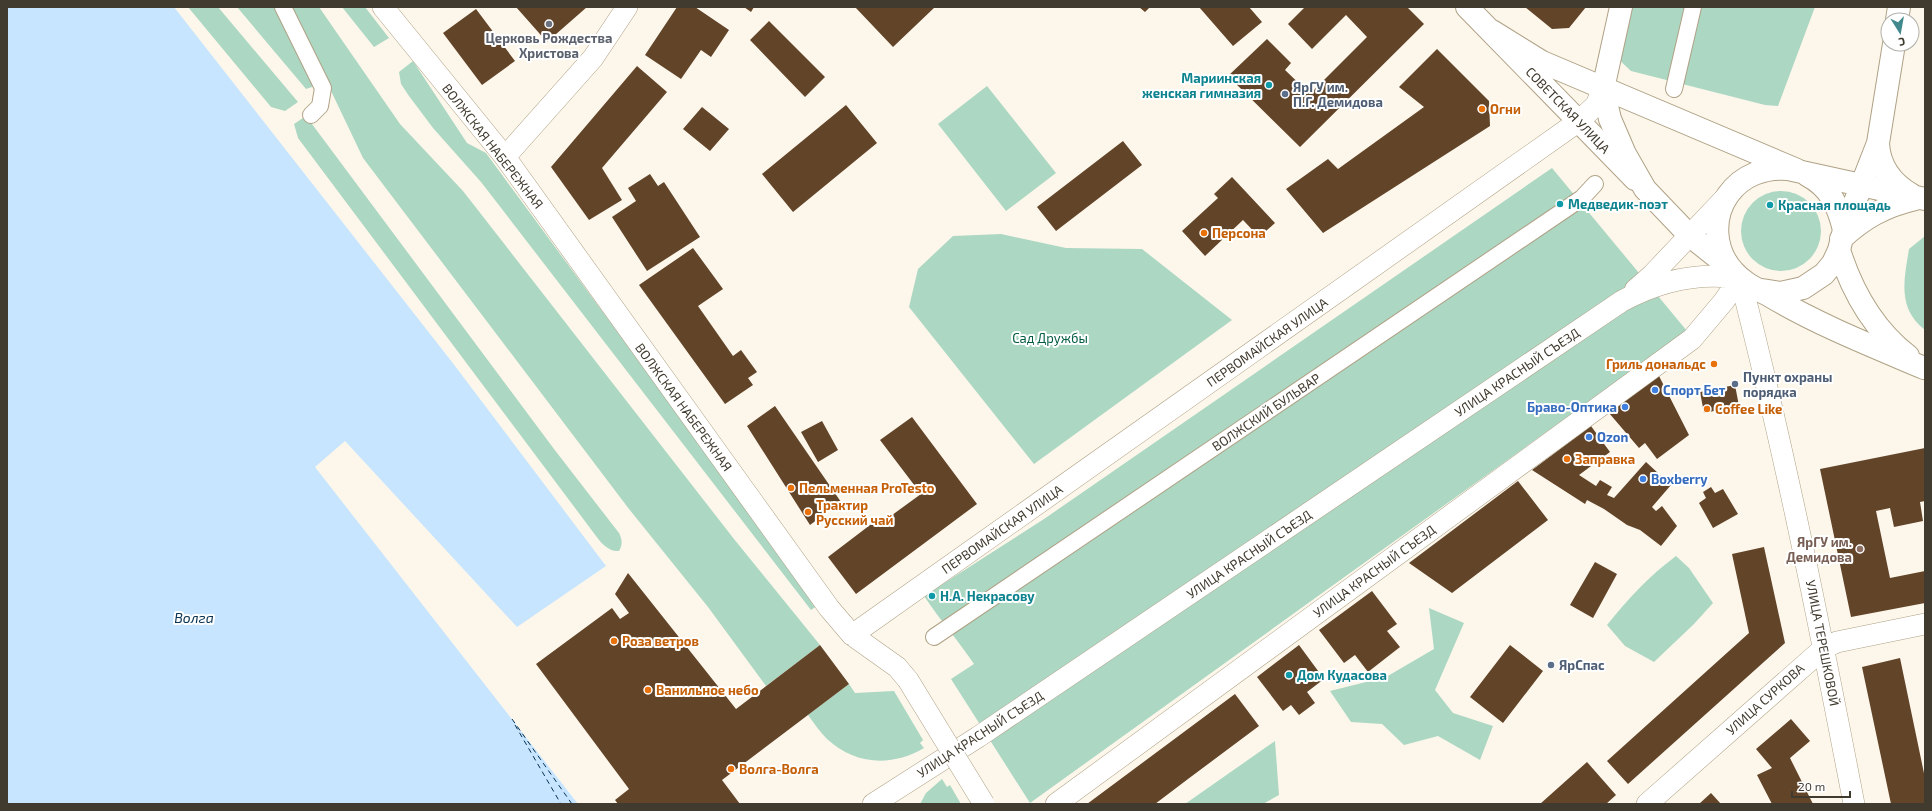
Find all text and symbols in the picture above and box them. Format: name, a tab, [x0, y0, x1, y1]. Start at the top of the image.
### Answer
north arrow	[1880, 12, 1920, 52]
marker: Церковь Рождества Христова	[544, 19, 554, 29]
place label: Церковь Рождества Христова	[486, 30, 612, 61]
text: С	[1897, 35, 1906, 49]
street label: СОВЕТСКАЯ УЛИЦА	[1523, 63, 1613, 157]
place label: Мариинская женская гимназия	[1142, 70, 1261, 101]
place label: ЯрГУ им. П.Г. Демидова	[1293, 79, 1383, 110]
street label: ВОЛЖСКАЯ НАБЕРЕЖНАЯ	[439, 80, 547, 212]
marker: Мариинская женская гимназия	[1264, 80, 1274, 90]
marker: ЯрГУ им. П.Г. Демидова	[1280, 89, 1290, 99]
place label: Огни	[1490, 101, 1521, 117]
marker: Огни	[1477, 104, 1487, 114]
place label: Медведик-поэт	[1568, 196, 1668, 212]
place label: Красная площадь	[1778, 197, 1891, 213]
marker: Медведик-поэт	[1555, 199, 1565, 209]
marker: Красная площадь	[1765, 200, 1775, 210]
place label: Персона	[1212, 225, 1266, 241]
marker: Персона	[1199, 228, 1209, 238]
street label: ПЕРВОМАЙСКАЯ УЛИЦА	[1203, 294, 1331, 390]
street label: УЛИЦА КРАСНЫЙ СЪЕЗД	[1452, 324, 1582, 420]
park label: Сад Дружбы	[1012, 330, 1088, 346]
street label: ВОЛЖСКАЯ НАБЕРЕЖНАЯ	[632, 340, 736, 474]
place label: Гриль дональдс	[1606, 356, 1706, 372]
marker: Гриль дональдс	[1709, 359, 1719, 369]
place label: Пункт охраны порядка	[1743, 369, 1832, 400]
street label: ВОЛЖСКИЙ БУЛЬВАР	[1209, 370, 1324, 454]
marker: Пункт охраны порядка	[1730, 379, 1740, 389]
place label: Спорт Бет	[1663, 382, 1726, 398]
marker: Спорт Бет	[1650, 385, 1660, 395]
place label: Браво-Оптика	[1527, 399, 1617, 415]
place label: Coffee Like	[1715, 401, 1782, 417]
marker: Браво-Оптика	[1620, 402, 1630, 412]
marker: Coffee Like	[1702, 404, 1712, 414]
place label: Ozon	[1597, 429, 1628, 445]
marker: Ozon	[1584, 432, 1594, 442]
place label: Заправка	[1575, 451, 1635, 467]
marker: Заправка	[1562, 454, 1572, 464]
place label: Boxberry	[1651, 471, 1708, 487]
marker: Boxberry	[1638, 474, 1648, 484]
place label: Пельменная ProTesto	[799, 480, 935, 496]
street label: ПЕРВОМАЙСКАЯ УЛИЦА	[938, 481, 1066, 577]
marker: Пельменная ProTesto	[786, 483, 796, 493]
place label: Трактир Русский чай	[816, 497, 893, 528]
street label: УЛИЦА КРАСНЫЙ СЪЕЗД	[1184, 506, 1314, 602]
marker: Трактир Русский чай	[803, 507, 813, 517]
street label: УЛИЦА КРАСНЫЙ СЪЕЗД	[1310, 521, 1438, 621]
place label: ЯрГУ им. Демидова	[1786, 534, 1852, 565]
marker: ЯрГУ им. Демидова	[1855, 544, 1865, 554]
street label: УЛИЦА ТЕРЕШКОВОЙ	[1803, 579, 1843, 707]
place label: Н.А. Некрасову	[940, 588, 1035, 604]
marker: Н.А. Некрасову	[927, 591, 937, 601]
water label: Волга	[174, 609, 214, 626]
place label: Роза ветров	[622, 633, 699, 649]
marker: Роза ветров	[609, 636, 619, 646]
place label: ЯрСпас	[1559, 657, 1605, 673]
marker: ЯрСпас	[1546, 660, 1556, 670]
street label: УЛИЦА СУРКОВА	[1723, 660, 1807, 738]
place label: Дом Кудасова	[1297, 667, 1387, 683]
marker: Дом Кудасова	[1284, 670, 1294, 680]
place label: Ванильное небо	[656, 682, 759, 698]
marker: Ванильное небо	[643, 685, 653, 695]
street label: УЛИЦА КРАСНЫЙ СЪЕЗД	[914, 687, 1046, 781]
place label: Волга-Волга	[739, 761, 819, 777]
marker: Волга-Волга	[726, 764, 736, 774]
scale bar	[1792, 773, 1850, 799]
text: 20 m	[1798, 779, 1825, 793]

